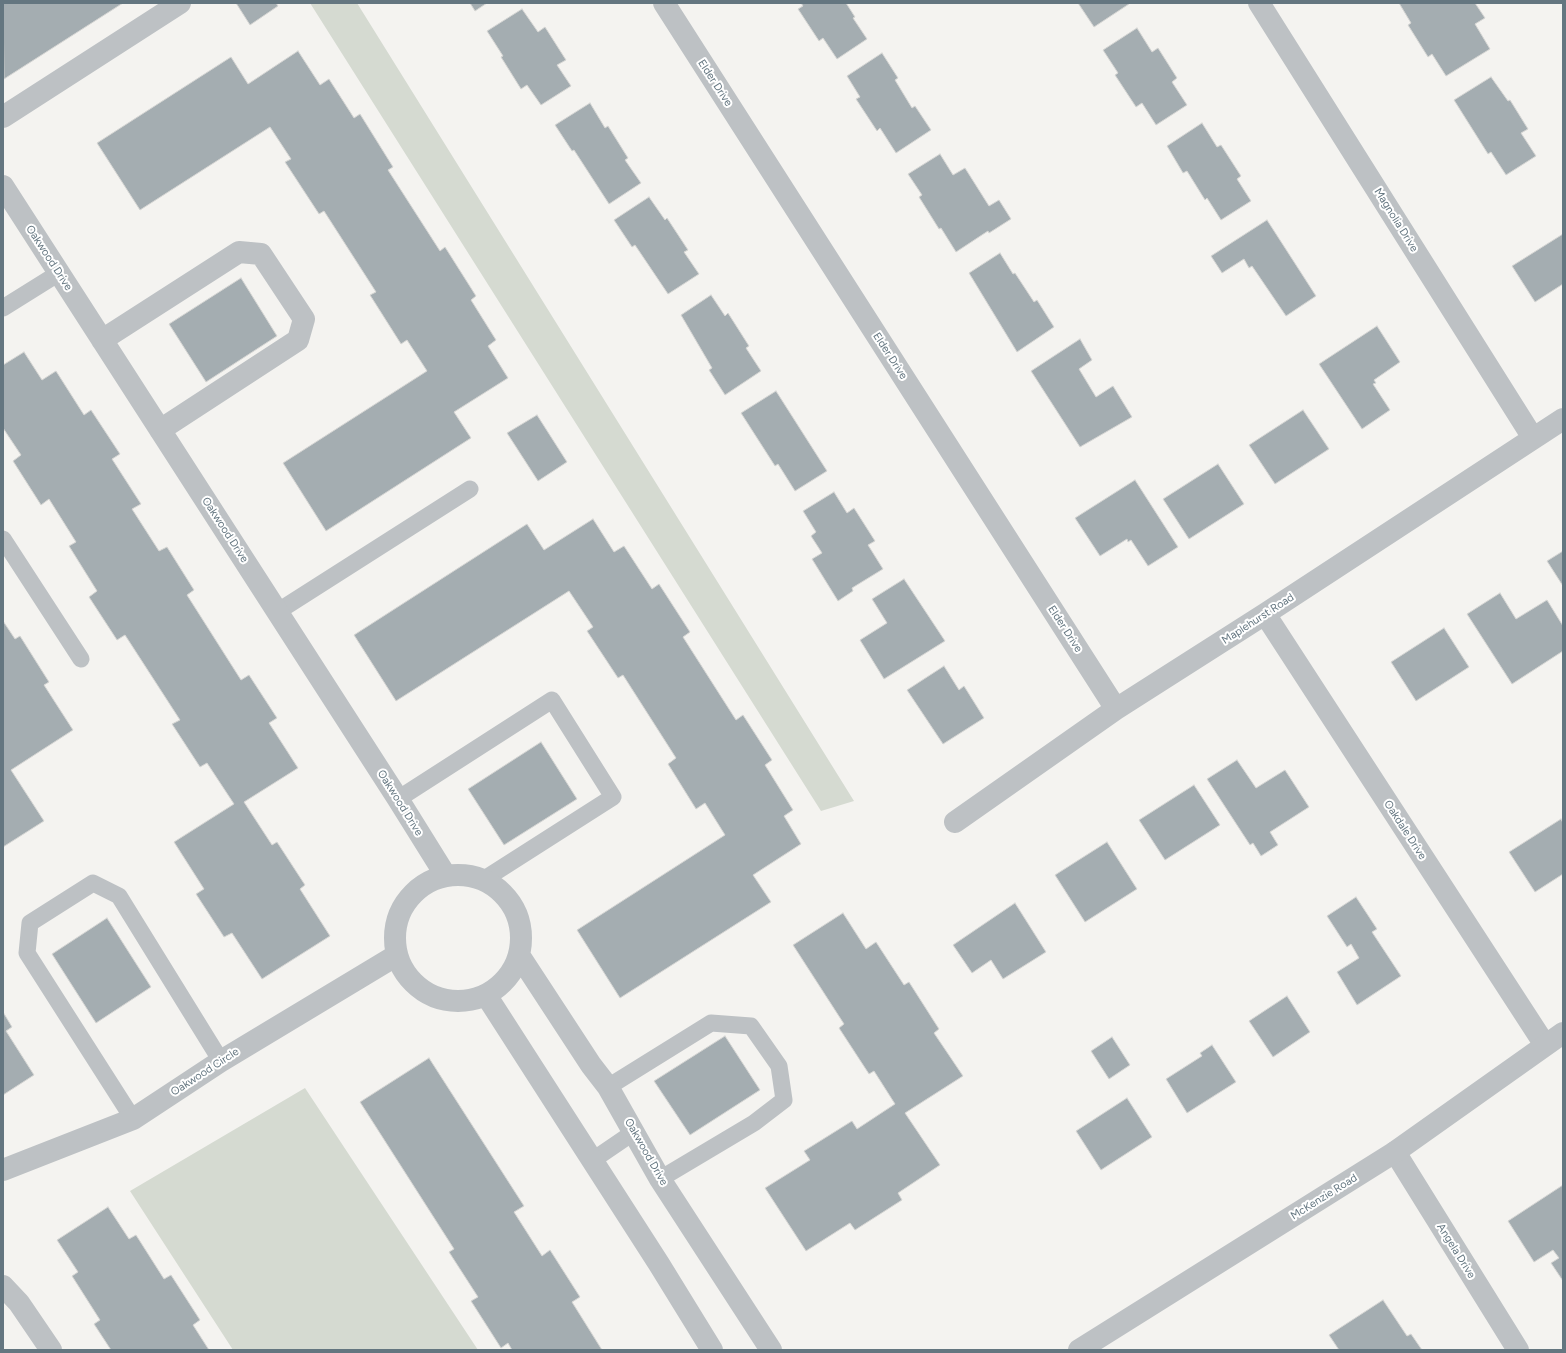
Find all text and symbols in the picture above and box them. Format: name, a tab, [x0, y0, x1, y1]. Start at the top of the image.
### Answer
street label: Elder Drive	[695, 57, 735, 109]
street label: Magnolia Drive	[1371, 186, 1421, 254]
street label: Oakwood Drive	[23, 223, 75, 293]
street label: Elder Drive	[870, 330, 910, 382]
street label: Oakwood Drive	[199, 495, 251, 565]
street label: Maplehurst Road	[1220, 591, 1296, 647]
street label: Elder Drive	[1045, 603, 1085, 655]
street label: Oakwood Drive	[374, 768, 426, 838]
street label: Oakdale Drive	[1381, 798, 1429, 862]
street label: Oakwood Circle	[168, 1045, 242, 1099]
street label: Oakwood Drive	[621, 1116, 671, 1188]
street label: McKenzie Road	[1288, 1171, 1360, 1223]
street label: Angela Drive	[1434, 1221, 1478, 1281]

